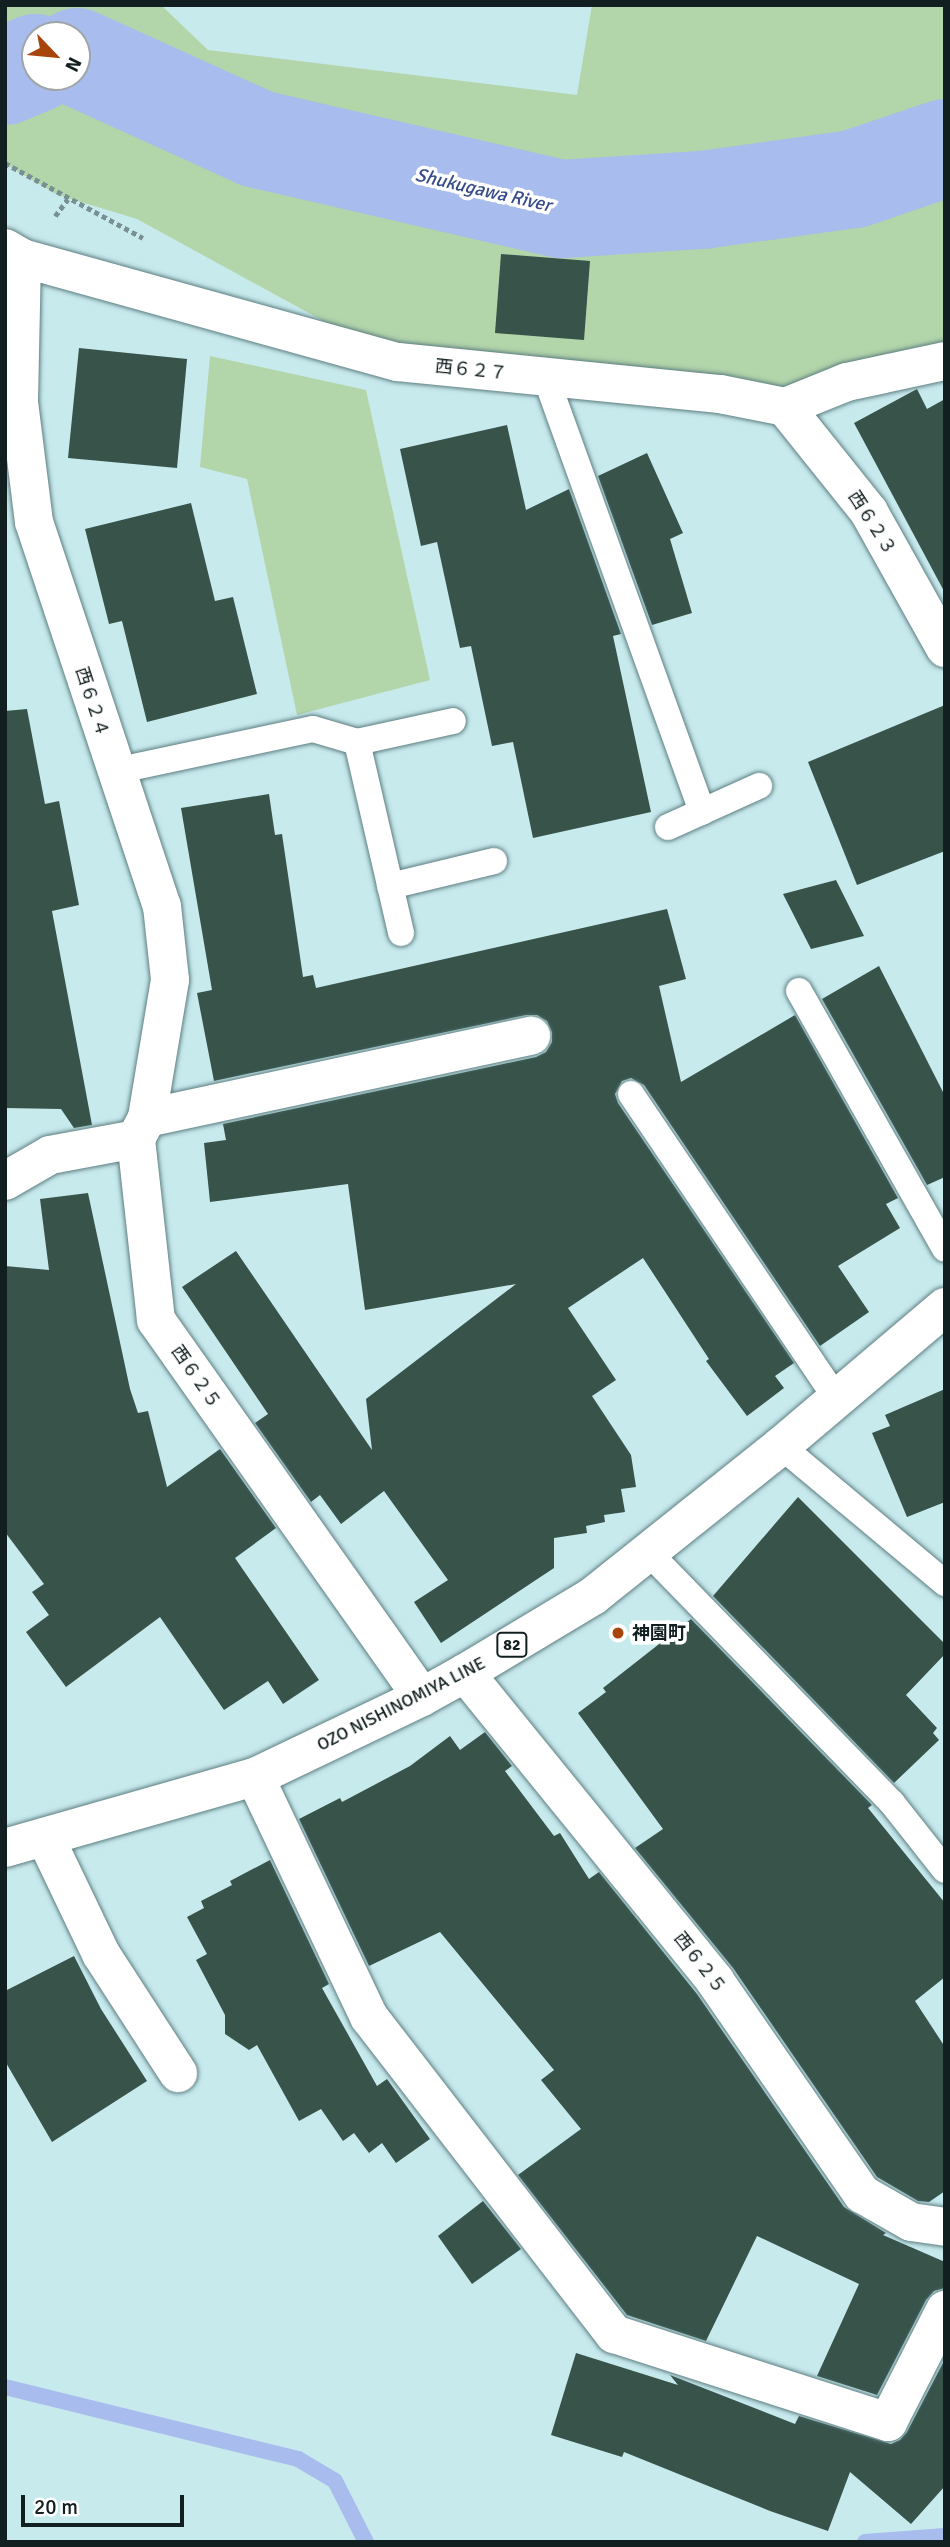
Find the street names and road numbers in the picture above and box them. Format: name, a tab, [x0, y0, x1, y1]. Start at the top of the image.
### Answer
street label: 西６２７	[434, 355, 508, 385]
street label: 西６２３	[843, 487, 901, 559]
street label: 西６２４	[71, 664, 113, 740]
street label: 西６２５	[167, 1341, 225, 1413]
road number: 82	[496, 1632, 528, 1658]
street label: OZO NISHINOMIYA LINE	[313, 1652, 489, 1756]
street label: 西６２５	[669, 1928, 731, 1998]

